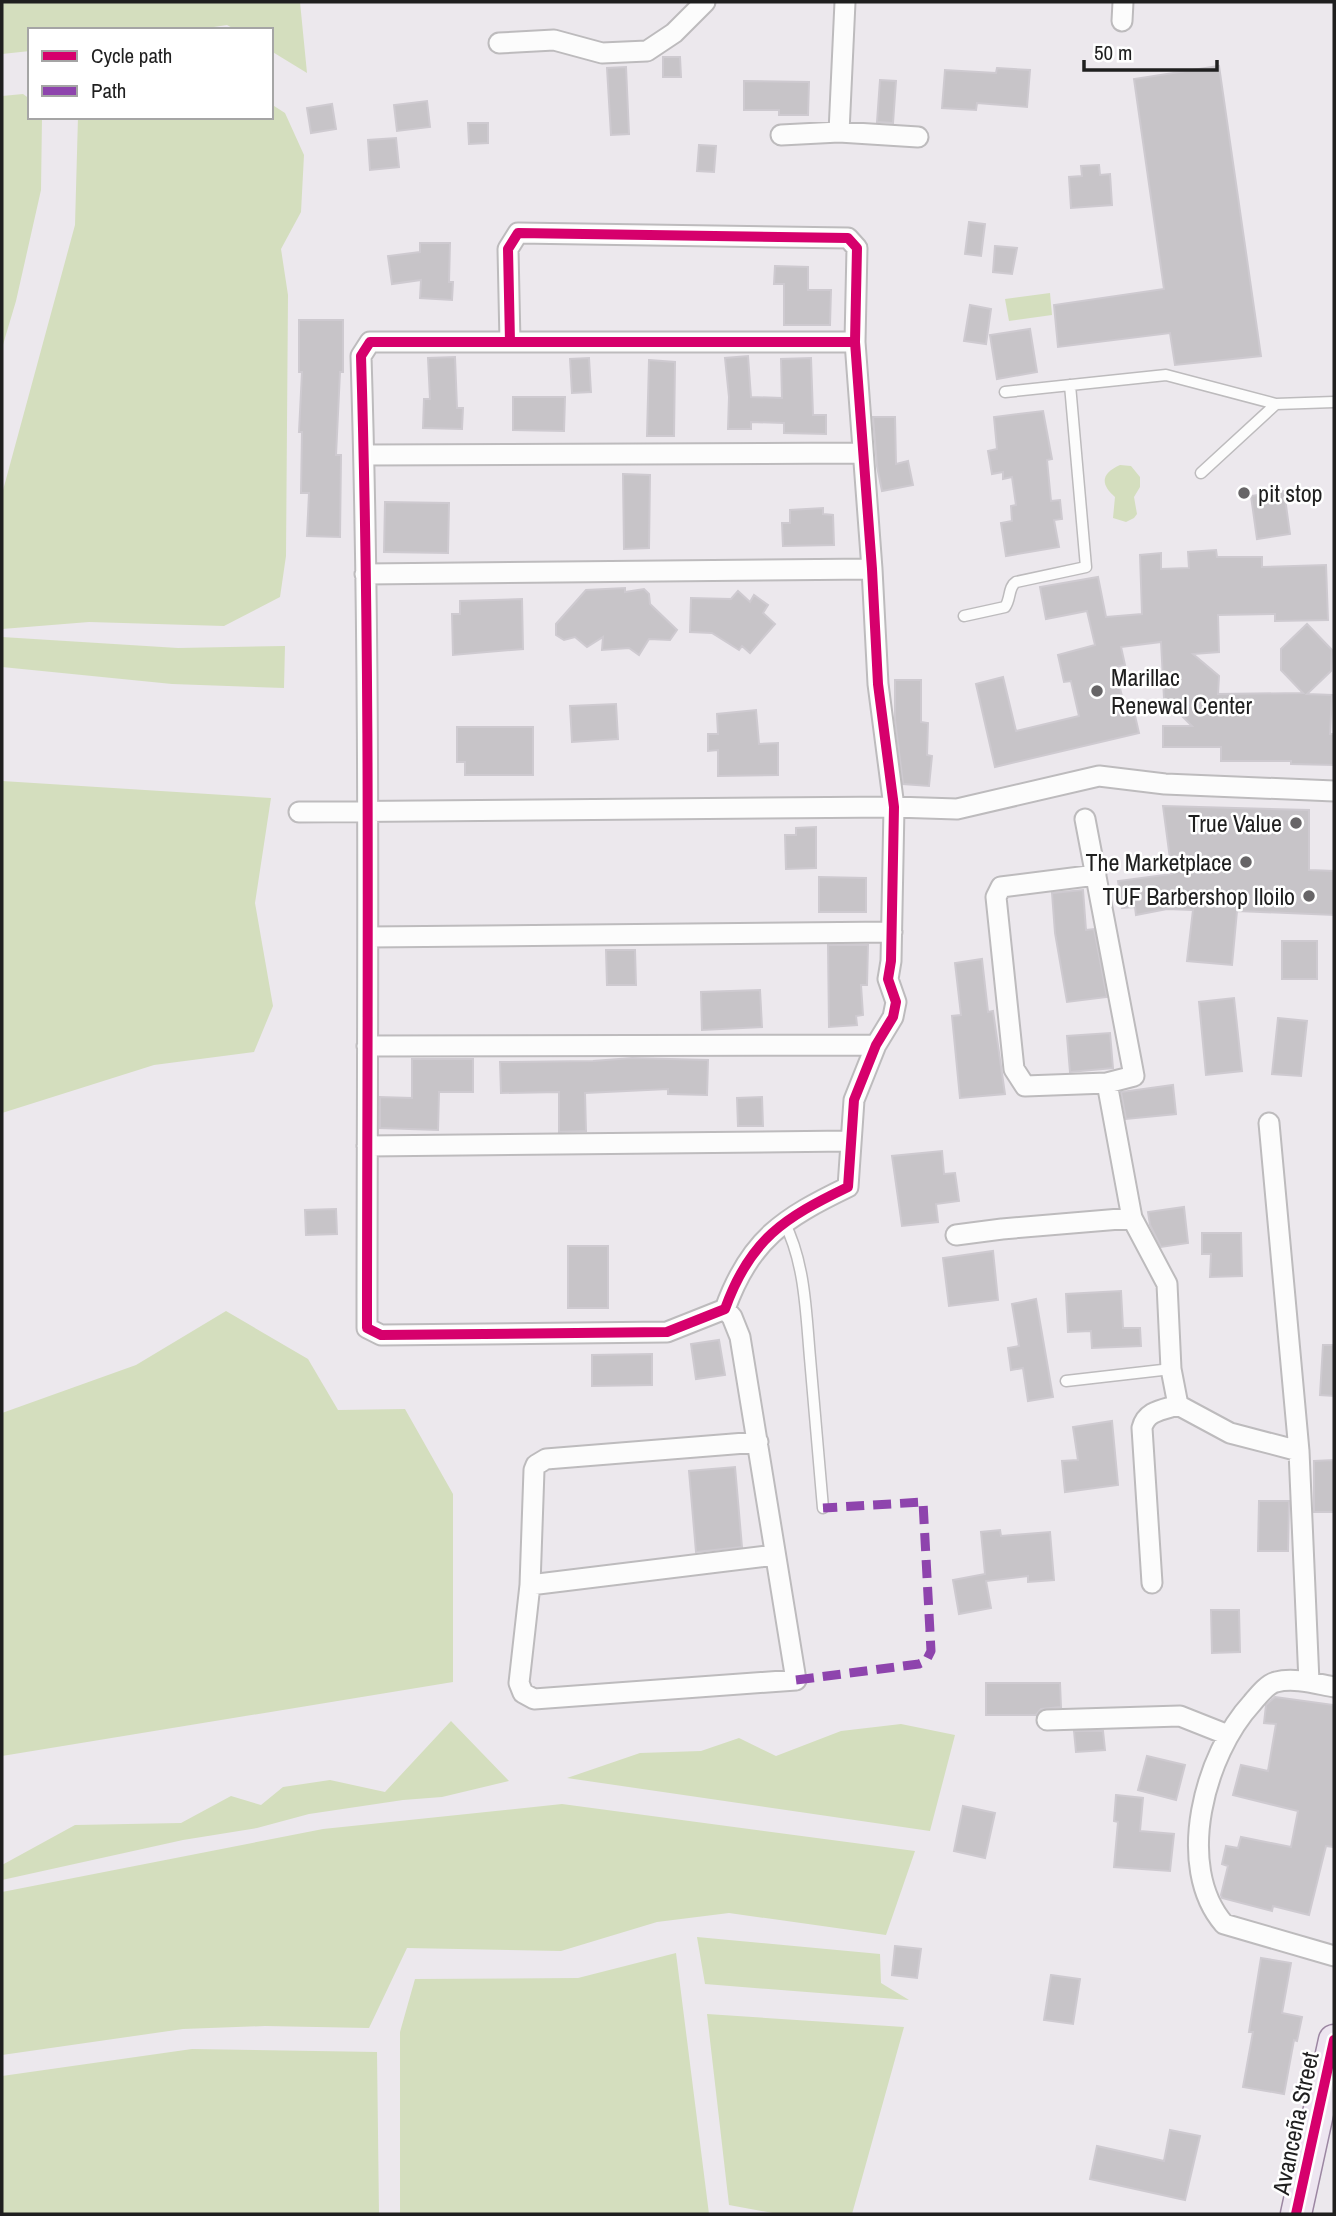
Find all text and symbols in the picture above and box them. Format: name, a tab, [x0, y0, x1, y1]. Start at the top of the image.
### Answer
legend	[28, 28, 273, 119]
scale bar	[1084, 28, 1217, 72]
text: 50 m	[1094, 38, 1132, 67]
text: Cycle path	[91, 41, 172, 70]
text: Path	[91, 76, 126, 105]
place label: pit stop	[1258, 477, 1323, 509]
marker: pit stop	[1236, 485, 1252, 501]
place label: Marillac Renewal Center	[1111, 661, 1253, 721]
marker: Marillac Renewal Center	[1089, 683, 1105, 699]
place label: True Value	[1188, 807, 1282, 839]
marker: True Value	[1288, 815, 1304, 831]
place label: The Marketplace	[1085, 846, 1232, 878]
marker: The Marketplace	[1238, 854, 1254, 870]
place label: TUF Barbershop Iloilo	[1102, 880, 1295, 912]
marker: TUF Barbershop Iloilo	[1301, 888, 1317, 904]
street label: Avanceña Street	[1264, 2048, 1326, 2198]

